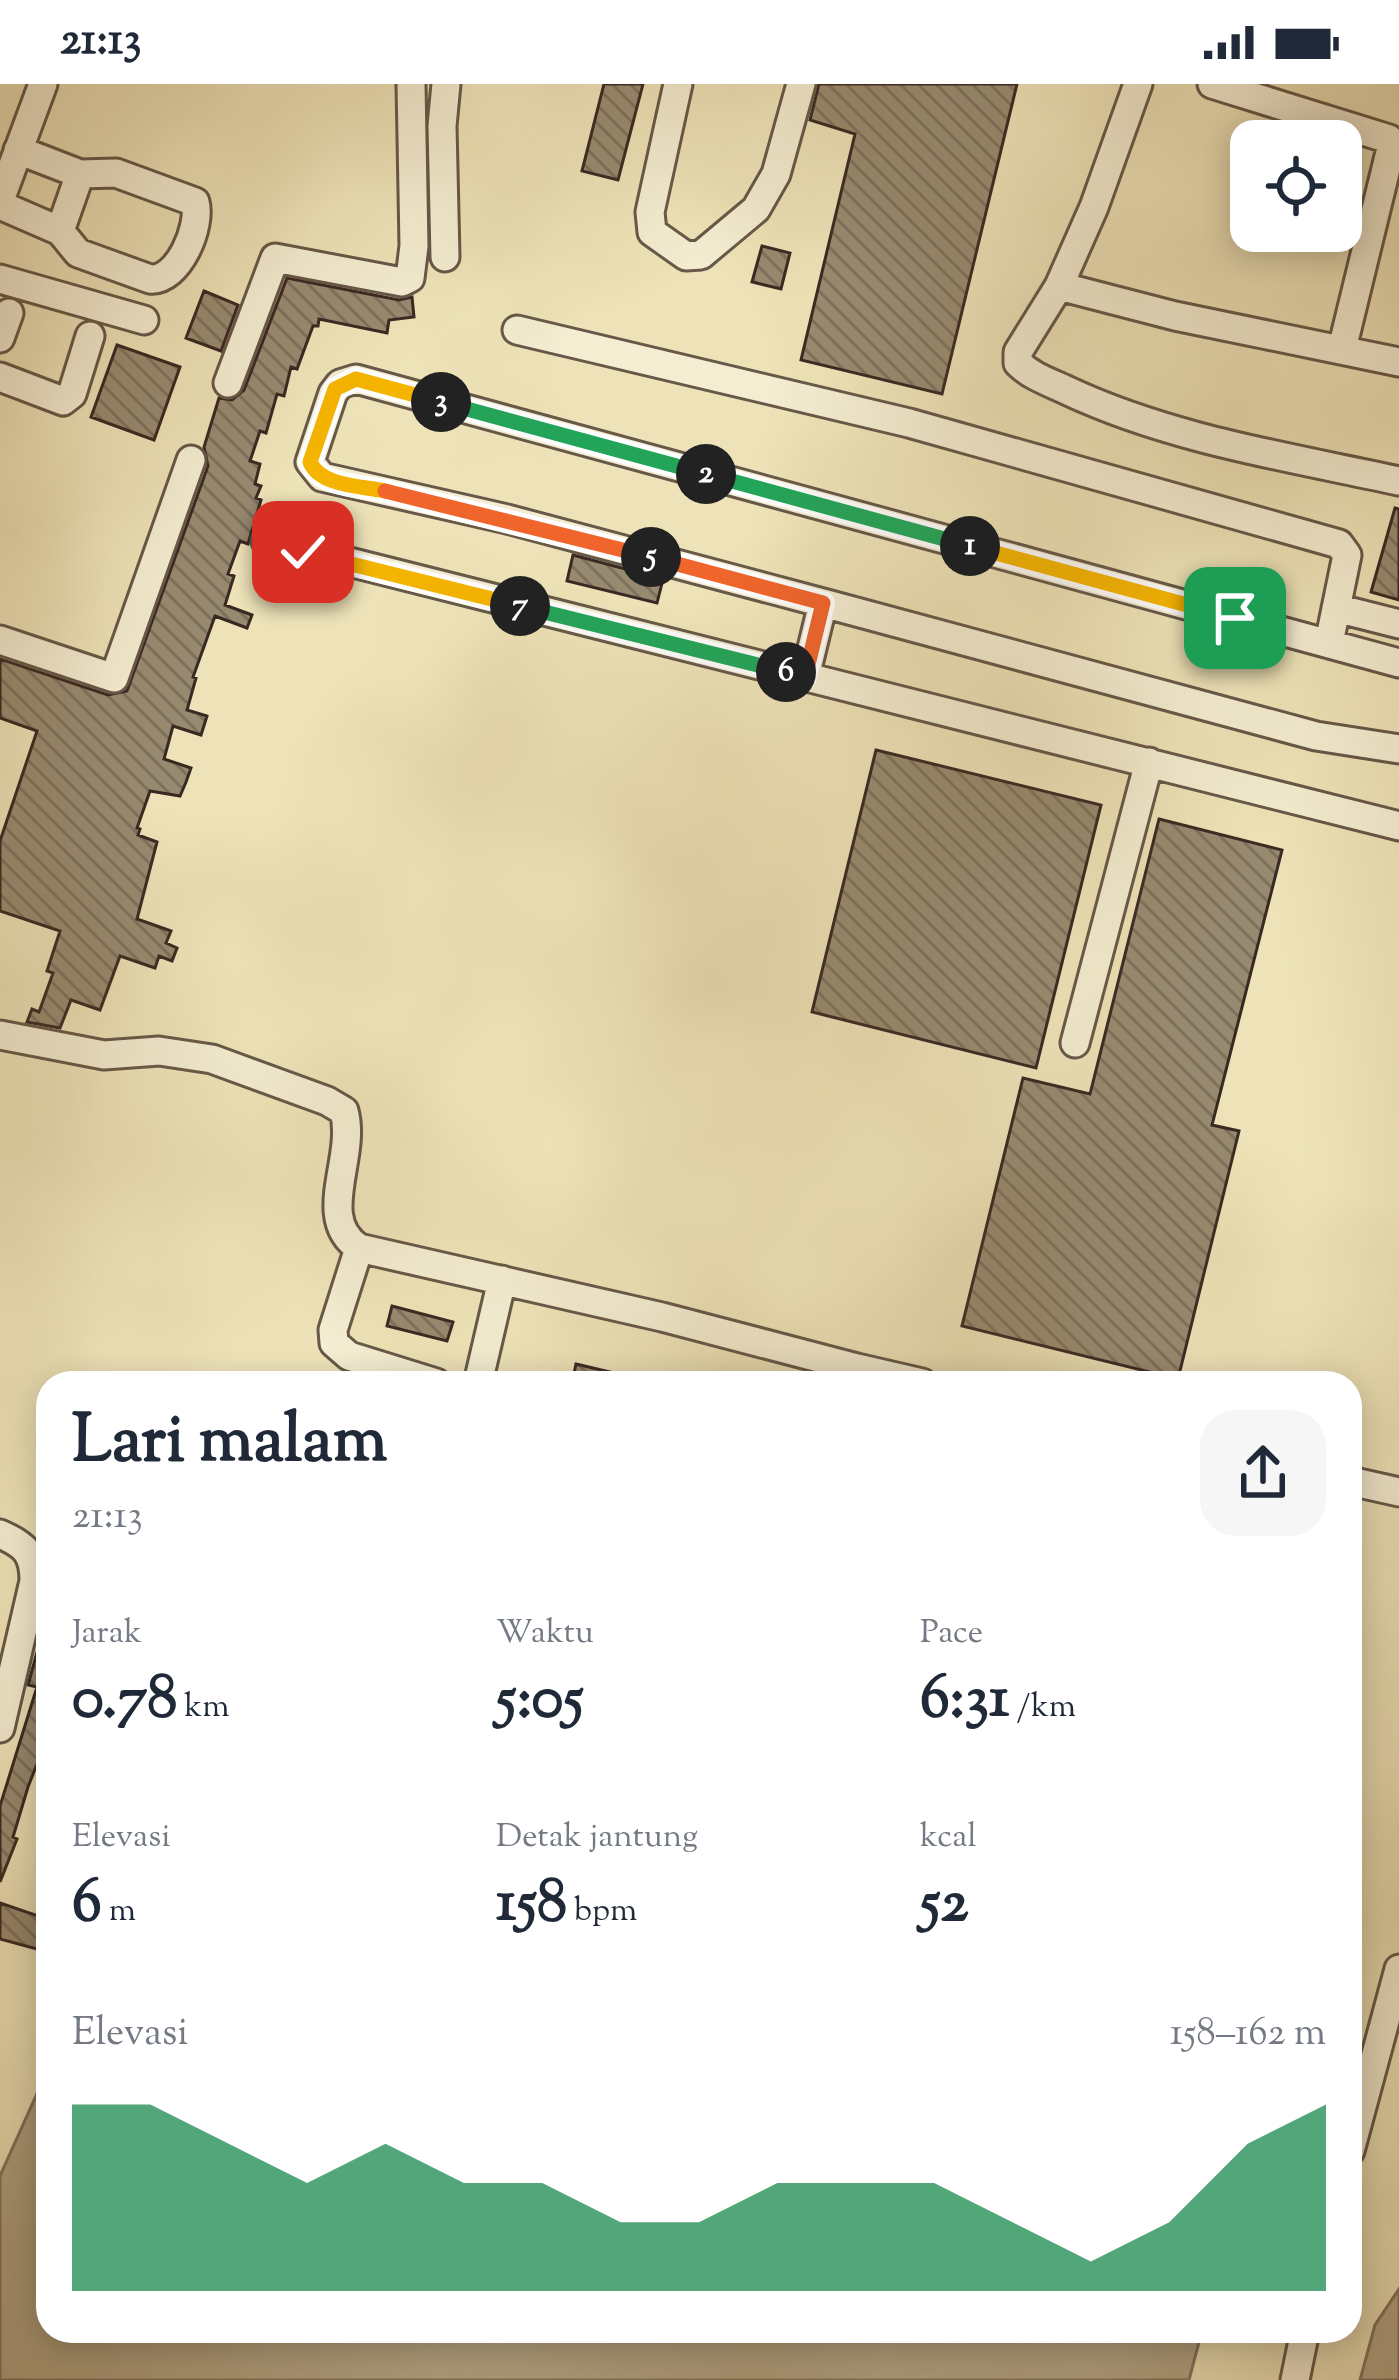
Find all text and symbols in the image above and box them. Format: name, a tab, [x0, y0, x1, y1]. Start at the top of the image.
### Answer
text: 21:13	[60, 10, 142, 75]
map controls	[1230, 120, 1362, 252]
button: locate	[1230, 120, 1362, 252]
pin: 3	[411, 372, 471, 432]
text: 3	[434, 378, 448, 426]
pin: 2	[676, 444, 736, 504]
text: 2	[698, 450, 714, 498]
pin	[252, 501, 354, 603]
pin: 1	[940, 516, 1000, 576]
icon: check	[270, 519, 336, 585]
text: 1	[964, 522, 976, 570]
pin: 5	[621, 527, 681, 587]
text: 5	[645, 533, 657, 581]
pin	[1184, 567, 1286, 669]
pin: 7	[490, 576, 550, 636]
text: 7	[512, 582, 528, 630]
icon: arrive	[1202, 585, 1268, 651]
pin: 6	[756, 642, 816, 702]
text: 6	[778, 648, 794, 696]
text: Lari malam	[72, 1397, 387, 1492]
button: share	[1200, 1410, 1326, 1536]
text: 21:13	[72, 1490, 143, 1546]
text: Jarak	[72, 1610, 142, 1658]
text: Waktu	[496, 1610, 594, 1658]
text: Pace	[920, 1610, 983, 1658]
text: 0.78	[72, 1658, 177, 1745]
text: 5:05	[496, 1658, 584, 1745]
text: 6:31	[920, 1658, 1009, 1745]
text: km	[177, 1684, 230, 1732]
text: /km	[1009, 1684, 1076, 1732]
text: Elevasi	[72, 1814, 171, 1862]
text: Detak jantung	[496, 1814, 698, 1862]
text: kcal	[920, 1814, 977, 1862]
text: 6	[72, 1862, 102, 1949]
text: 158	[496, 1862, 567, 1949]
text: 52	[920, 1862, 969, 1949]
text: m	[102, 1888, 136, 1936]
text: bpm	[567, 1888, 637, 1936]
text: Elevasi	[72, 2007, 188, 2063]
text: 158–162 m	[1170, 2007, 1326, 2063]

